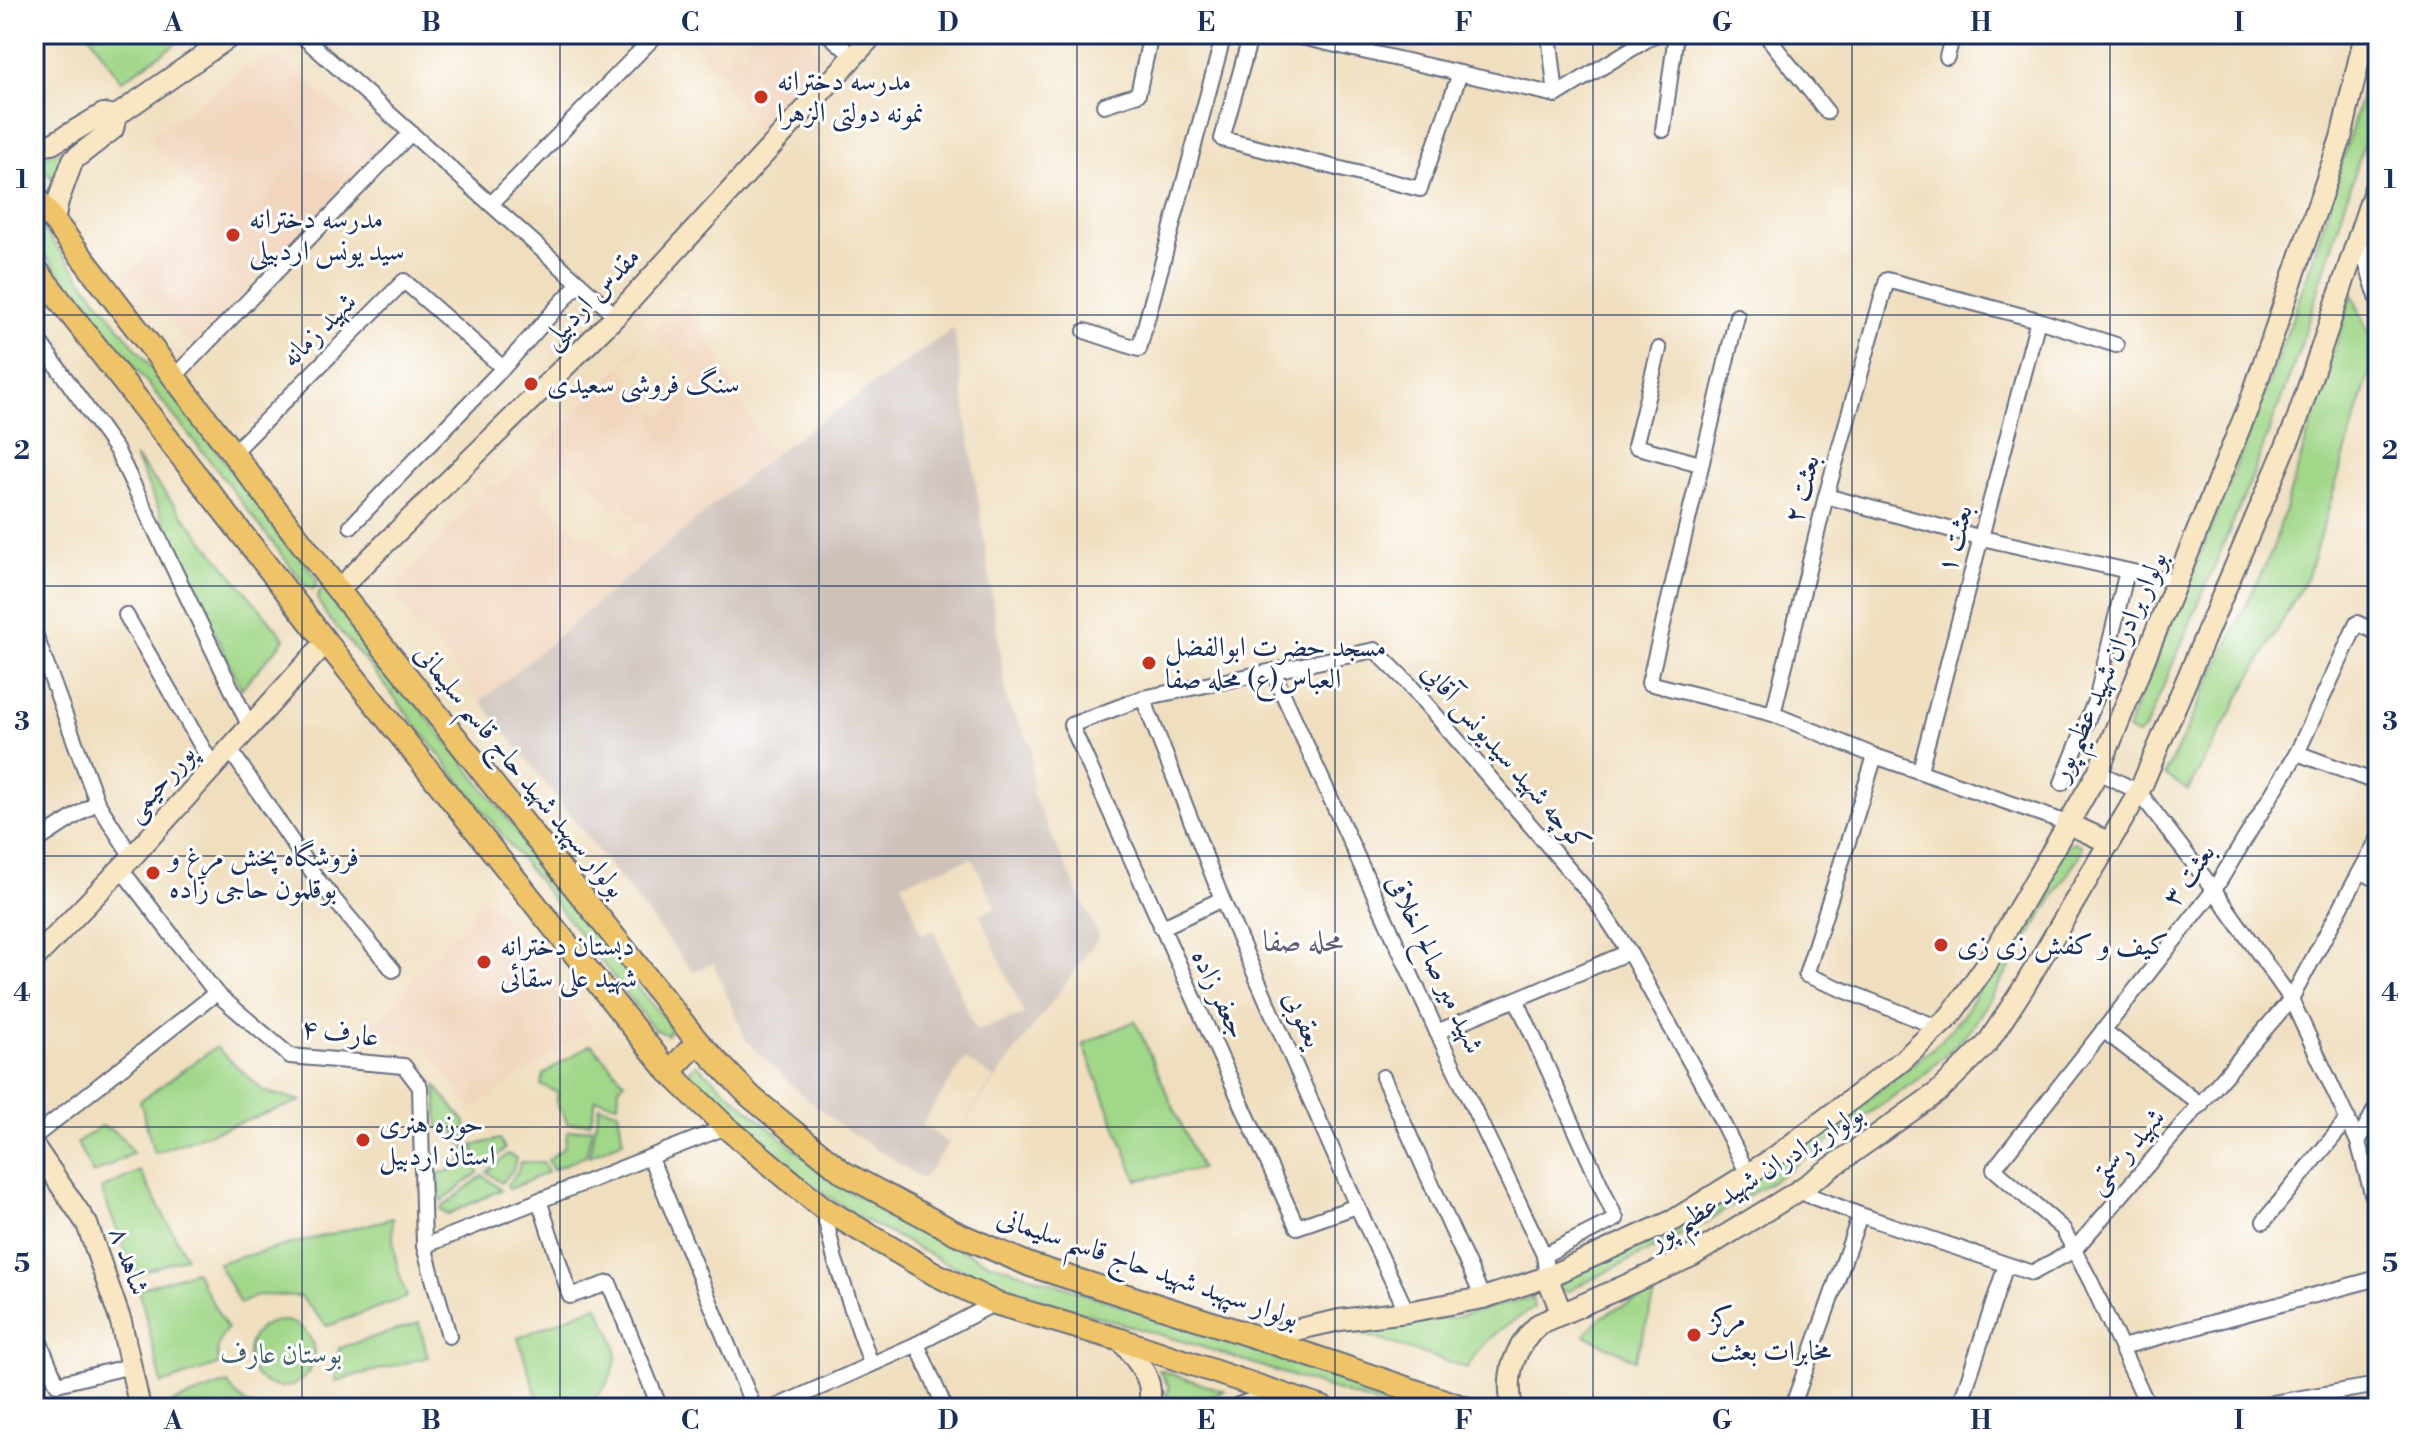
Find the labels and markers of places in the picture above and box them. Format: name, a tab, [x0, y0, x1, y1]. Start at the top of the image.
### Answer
place label: مدرسه دخترانه نمونه دولتی الزهرا	[777, 64, 924, 133]
marker: مدرسه دخترانه نمونه دولتی الزهرا	[752, 88, 770, 106]
place label: مدرسه دخترانه سید یونس اردبیلی	[249, 202, 405, 271]
marker: مدرسه دخترانه سید یونس اردبیلی	[224, 226, 242, 244]
place label: سنگ فروشی سعیدی	[547, 366, 740, 403]
marker: سنگ فروشی سعیدی	[522, 375, 540, 393]
place label: مسجد حضرت ابوالفضل العباس(ع) محله صفا	[1165, 630, 1386, 702]
marker: مسجد حضرت ابوالفضل العباس(ع) محله صفا	[1140, 654, 1158, 672]
place label: فروشگاه پخش مرغ و بوقلمون حاجی زاده	[166, 839, 359, 907]
marker: فروشگاه پخش مرغ و بوقلمون حاجی زاده	[144, 864, 162, 882]
place label: کیف و کفش زی زی	[1957, 928, 2169, 963]
place label: دبستان دخترانه شهید علی سقائی	[500, 929, 637, 998]
marker: کیف و کفش زی زی	[1932, 936, 1950, 954]
marker: دبستان دخترانه شهید علی سقائی	[475, 953, 493, 971]
place label: حوزه هنری استان اردبیل	[379, 1107, 496, 1175]
marker: حوزه هنری استان اردبیل	[354, 1131, 372, 1149]
place label: مرکز مخابرات بعثت	[1707, 1302, 1832, 1369]
marker: مرکز مخابرات بعثت	[1685, 1326, 1703, 1344]

